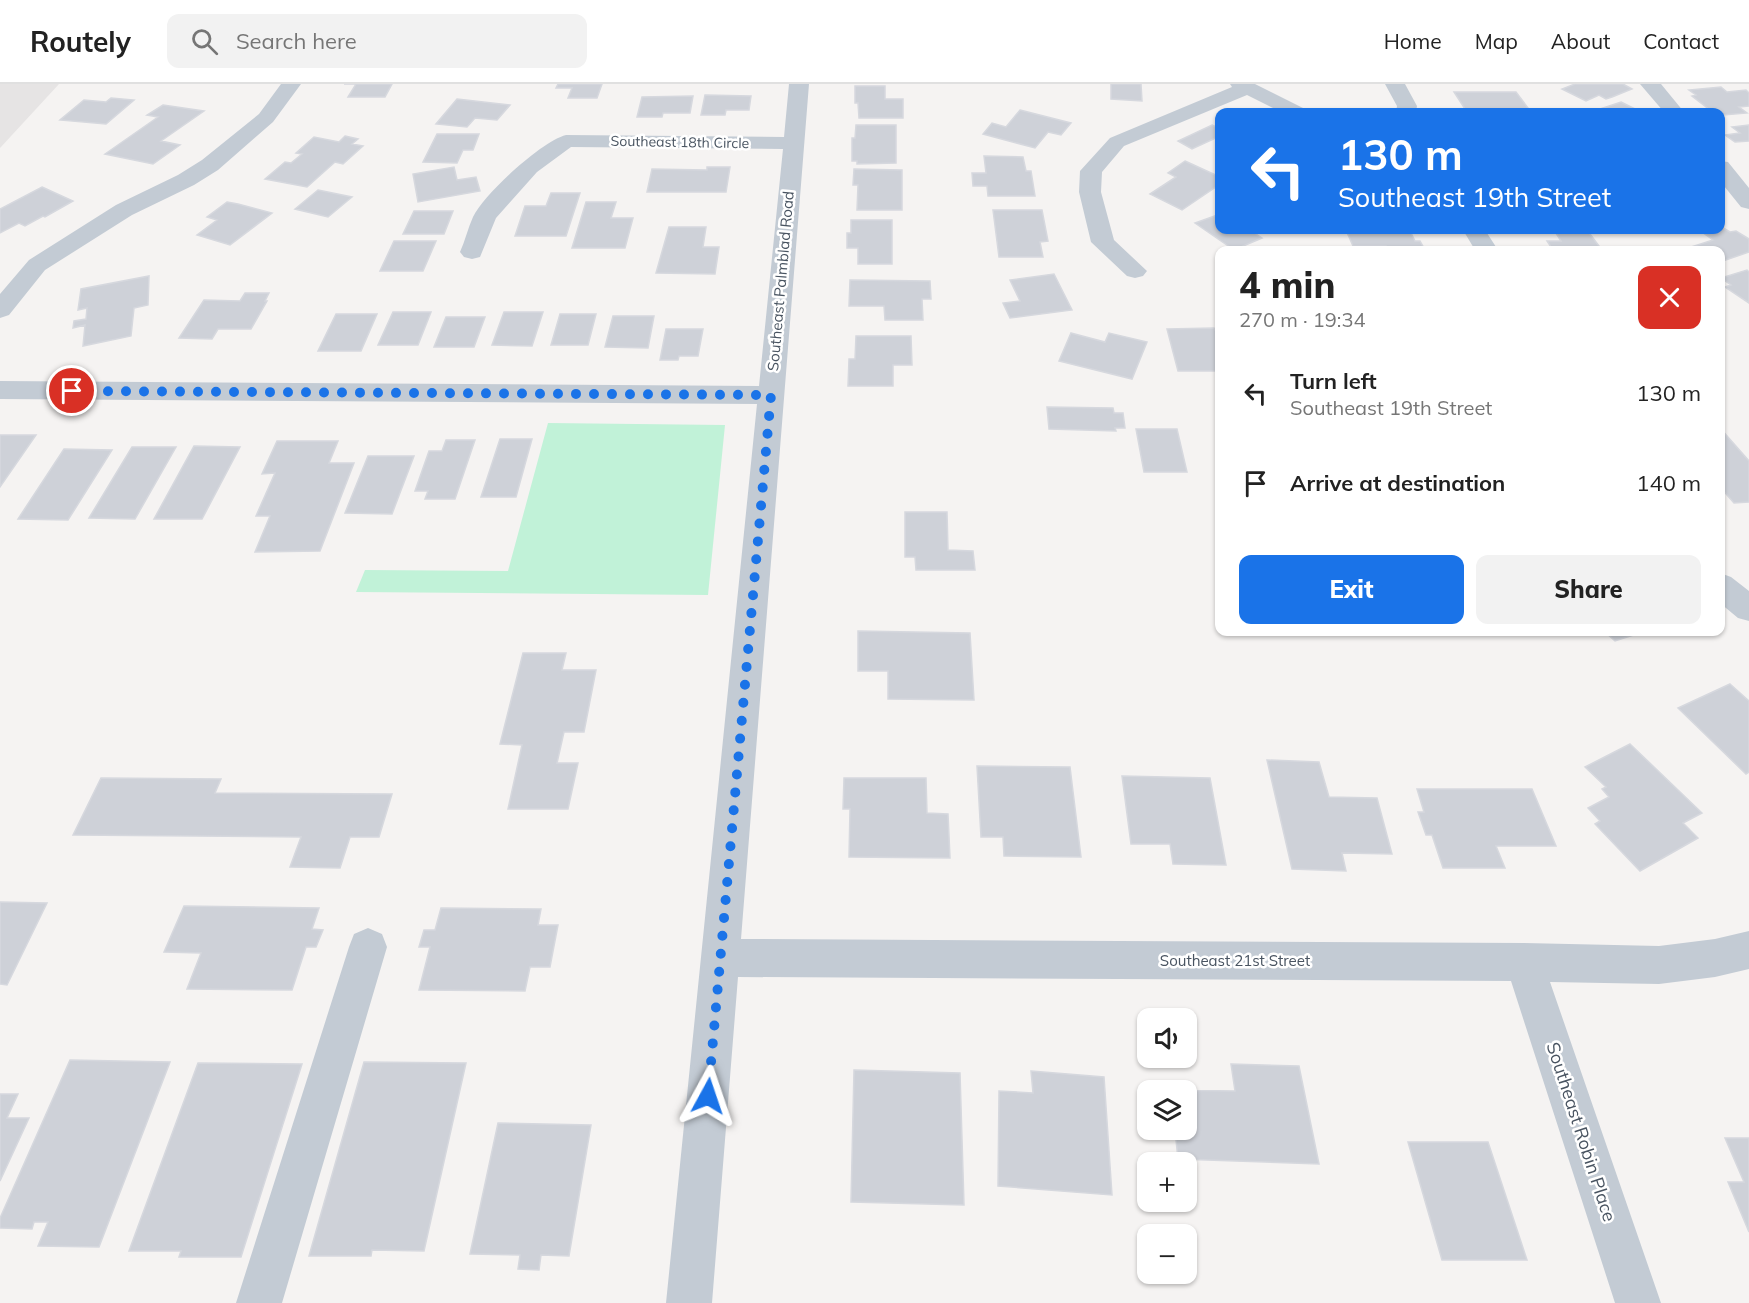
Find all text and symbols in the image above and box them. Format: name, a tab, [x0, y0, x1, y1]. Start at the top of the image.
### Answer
search box	[167, 14, 587, 68]
text: Routely	[30, 24, 131, 59]
icon: search	[188, 25, 221, 58]
text: Search here	[236, 27, 357, 55]
text: Home	[1384, 28, 1442, 54]
text: Map	[1475, 28, 1518, 54]
text: About	[1551, 28, 1610, 54]
text: Contact	[1643, 28, 1719, 54]
text: 130 m	[1338, 128, 1463, 181]
street label: Southeast 18th Circle	[611, 132, 749, 152]
icon: left	[1239, 132, 1317, 210]
text: Southeast 19th Street	[1338, 180, 1611, 214]
street label: Southeast Palmblad Road	[763, 190, 798, 372]
text: 4 min	[1239, 262, 1335, 307]
button: close	[1638, 266, 1701, 329]
text: 270 m · 19:34	[1239, 307, 1365, 332]
pin	[46, 365, 97, 416]
text: Turn left	[1290, 367, 1377, 395]
icon: arrive	[55, 374, 88, 407]
icon: left	[1239, 377, 1272, 410]
text: 130 m	[1636, 379, 1701, 407]
text: Southeast 19th Street	[1290, 395, 1492, 420]
icon: arrive	[1239, 467, 1272, 500]
text: Arrive at destination	[1290, 469, 1505, 497]
text: 140 m	[1636, 469, 1701, 497]
button: Exit	[1239, 555, 1464, 624]
button: Share	[1476, 555, 1701, 624]
street label: Southeast 21st Street	[1160, 951, 1310, 970]
map controls	[1137, 1008, 1197, 1284]
button: sound	[1137, 1008, 1197, 1068]
street label: Southeast Robin Place	[1542, 1039, 1621, 1224]
position arrow	[676, 1064, 740, 1128]
button: layers	[1137, 1080, 1197, 1140]
button: +	[1137, 1152, 1197, 1212]
button: −	[1137, 1224, 1197, 1284]

